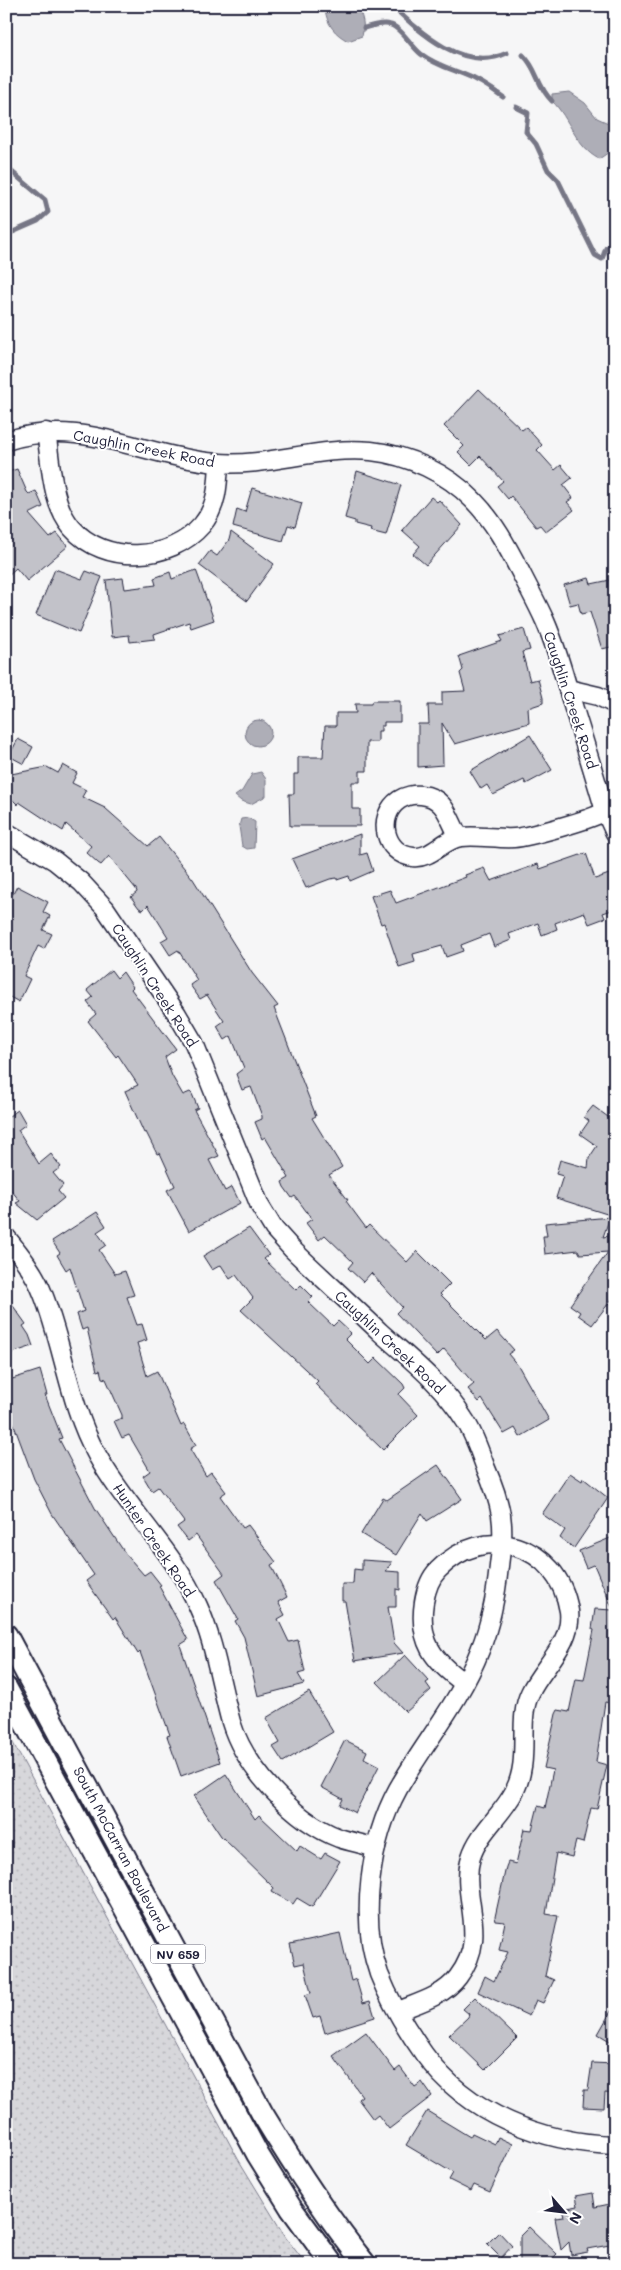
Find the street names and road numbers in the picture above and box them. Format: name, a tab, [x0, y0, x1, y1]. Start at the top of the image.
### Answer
street label: Caughlin Creek Road	[72, 425, 216, 471]
street label: Caughlin Creek Road	[540, 629, 602, 771]
street label: Caughlin Creek Road	[108, 920, 202, 1050]
street label: Caughlin Creek Road	[331, 1286, 449, 1398]
street label: Hunter Creek Road	[109, 1480, 199, 1600]
street label: South McCarran Boulevard	[69, 1763, 173, 1935]
road number: NV 659	[150, 1945, 206, 1964]

